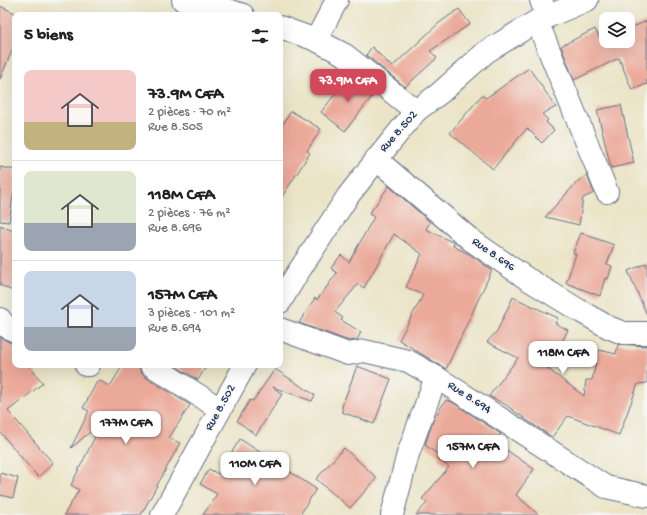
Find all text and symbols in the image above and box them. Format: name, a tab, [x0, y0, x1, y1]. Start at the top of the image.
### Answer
map controls	[599, 12, 635, 48]
button: layers	[599, 12, 635, 48]
icon: filters	[249, 25, 271, 47]
text: 5 biens	[24, 26, 73, 46]
pin: 73.9M CFA	[302, 69, 394, 103]
text: 73.9M CFA	[319, 74, 377, 89]
text: 73.9M CFA	[148, 85, 223, 105]
icon: home	[56, 86, 104, 134]
text: 2 pièces · 70 m²	[148, 105, 231, 120]
street label: Rue 8.502	[377, 108, 421, 156]
text: Rue 8.505	[148, 120, 203, 135]
text: 118M CFA	[148, 186, 215, 206]
icon: home	[56, 187, 104, 235]
text: 2 pièces · 76 m²	[148, 206, 230, 221]
text: Rue 8.696	[148, 221, 202, 236]
street label: Rue 8.696	[469, 235, 518, 275]
text: 157M CFA	[148, 286, 216, 306]
icon: home	[56, 287, 104, 335]
text: 3 pièces · 101 m²	[148, 306, 235, 321]
text: Rue 8.694	[148, 321, 201, 336]
pin: 118M CFA	[522, 341, 604, 375]
text: 118M CFA	[537, 346, 589, 361]
street label: Rue 8.694	[445, 379, 494, 417]
street label: Rue 8.502	[203, 383, 239, 433]
pin: 177M CFA	[85, 411, 167, 445]
text: 177M CFA	[100, 416, 152, 431]
pin: 157M CFA	[432, 435, 514, 469]
text: 157M CFA	[447, 440, 499, 455]
pin: 110M CFA	[214, 452, 296, 486]
text: 110M CFA	[229, 457, 281, 472]

